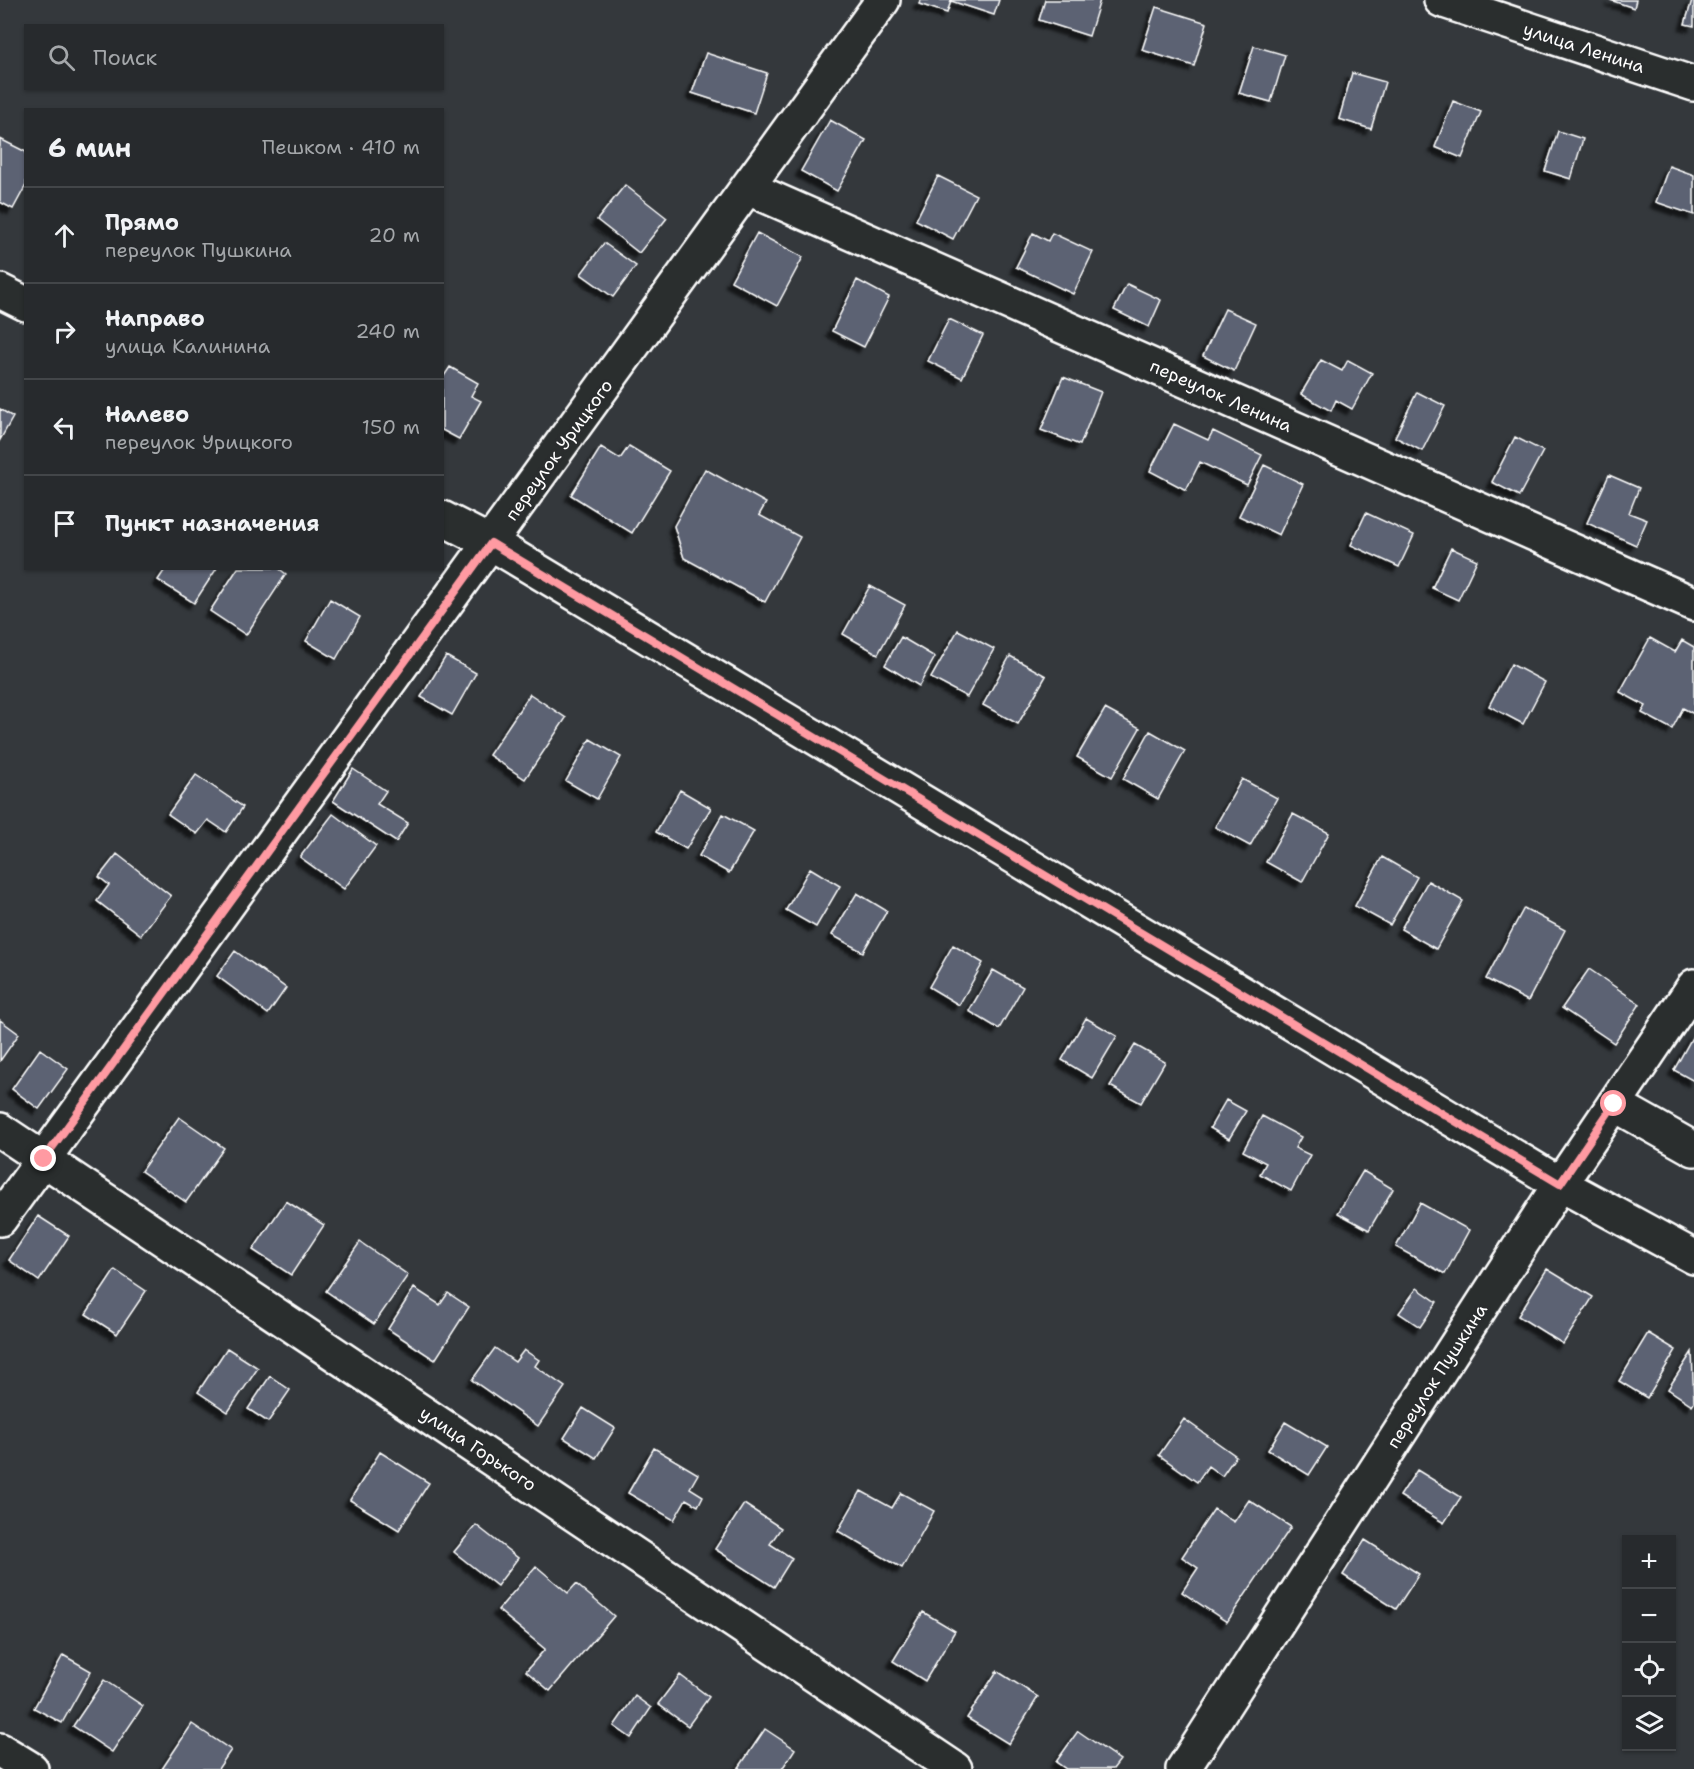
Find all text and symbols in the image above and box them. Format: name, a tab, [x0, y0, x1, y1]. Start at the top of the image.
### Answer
street label: улица Ленина	[1520, 17, 1648, 79]
search box	[24, 24, 444, 90]
icon: search	[45, 41, 78, 74]
text: Поиск	[93, 43, 157, 72]
text: 6 мин	[48, 130, 131, 165]
text: Пешком · 410 m	[262, 134, 420, 160]
text: Прямо	[105, 208, 179, 237]
icon: ahead	[48, 219, 81, 252]
text: 20 m	[369, 222, 420, 248]
text: переулок Пушкина	[105, 237, 292, 263]
text: Направо	[105, 304, 205, 333]
icon: right	[48, 315, 81, 348]
text: 240 m	[355, 318, 420, 344]
text: улица Калинина	[105, 333, 270, 359]
street label: переулок Ленина	[1146, 354, 1296, 438]
street label: переулок Урицкого	[500, 375, 618, 525]
text: Налево	[105, 400, 189, 429]
icon: left	[48, 411, 81, 444]
text: 150 m	[362, 414, 420, 440]
text: переулок Урицкого	[105, 429, 293, 455]
icon: arrive	[48, 507, 81, 540]
text: Пункт назначения	[105, 509, 319, 538]
route start	[1600, 1090, 1626, 1116]
route end	[30, 1145, 56, 1171]
street label: переулок Пушкина	[1381, 1299, 1493, 1453]
street label: улица Горького	[415, 1401, 541, 1497]
map controls	[1622, 1535, 1676, 1751]
button: +	[1622, 1535, 1676, 1589]
button: −	[1622, 1589, 1676, 1643]
button: locate	[1622, 1643, 1676, 1697]
button: layers	[1622, 1697, 1676, 1751]

